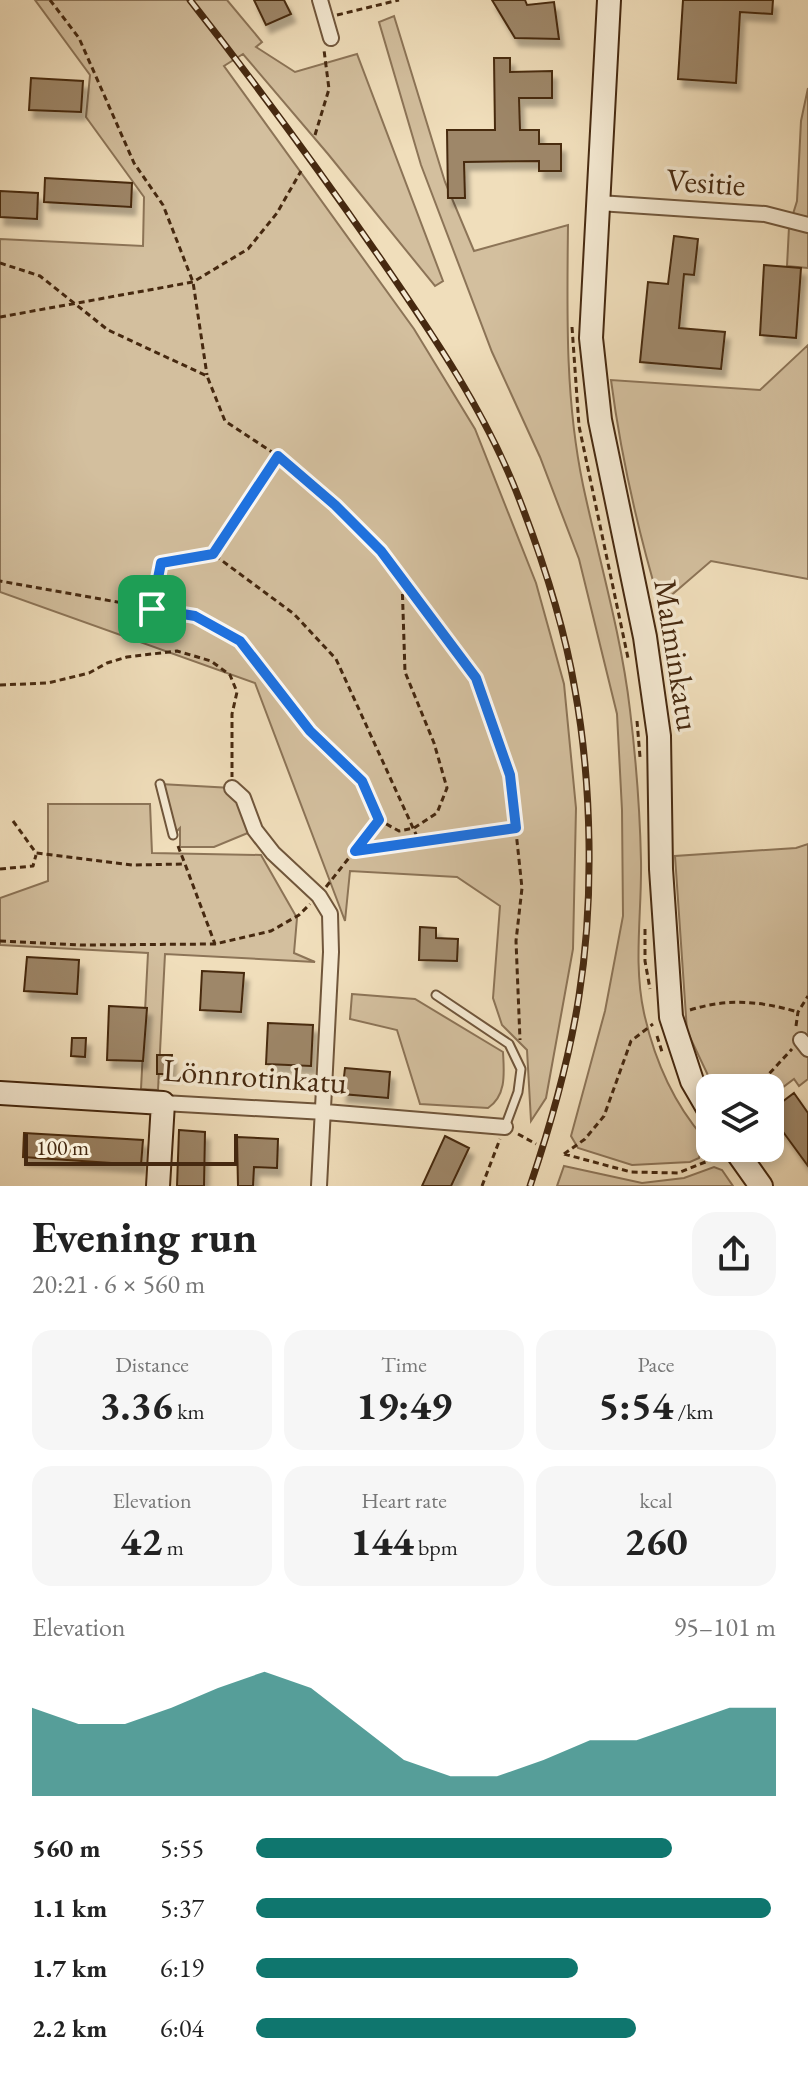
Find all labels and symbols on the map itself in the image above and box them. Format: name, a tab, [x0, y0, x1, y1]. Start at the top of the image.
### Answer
street label: Vesitie	[665, 158, 747, 206]
pin	[118, 575, 186, 643]
street label: Malminkatu	[644, 576, 710, 734]
street label: Lönnrotinkatu	[162, 1049, 349, 1103]
scale bar	[24, 1130, 238, 1166]

